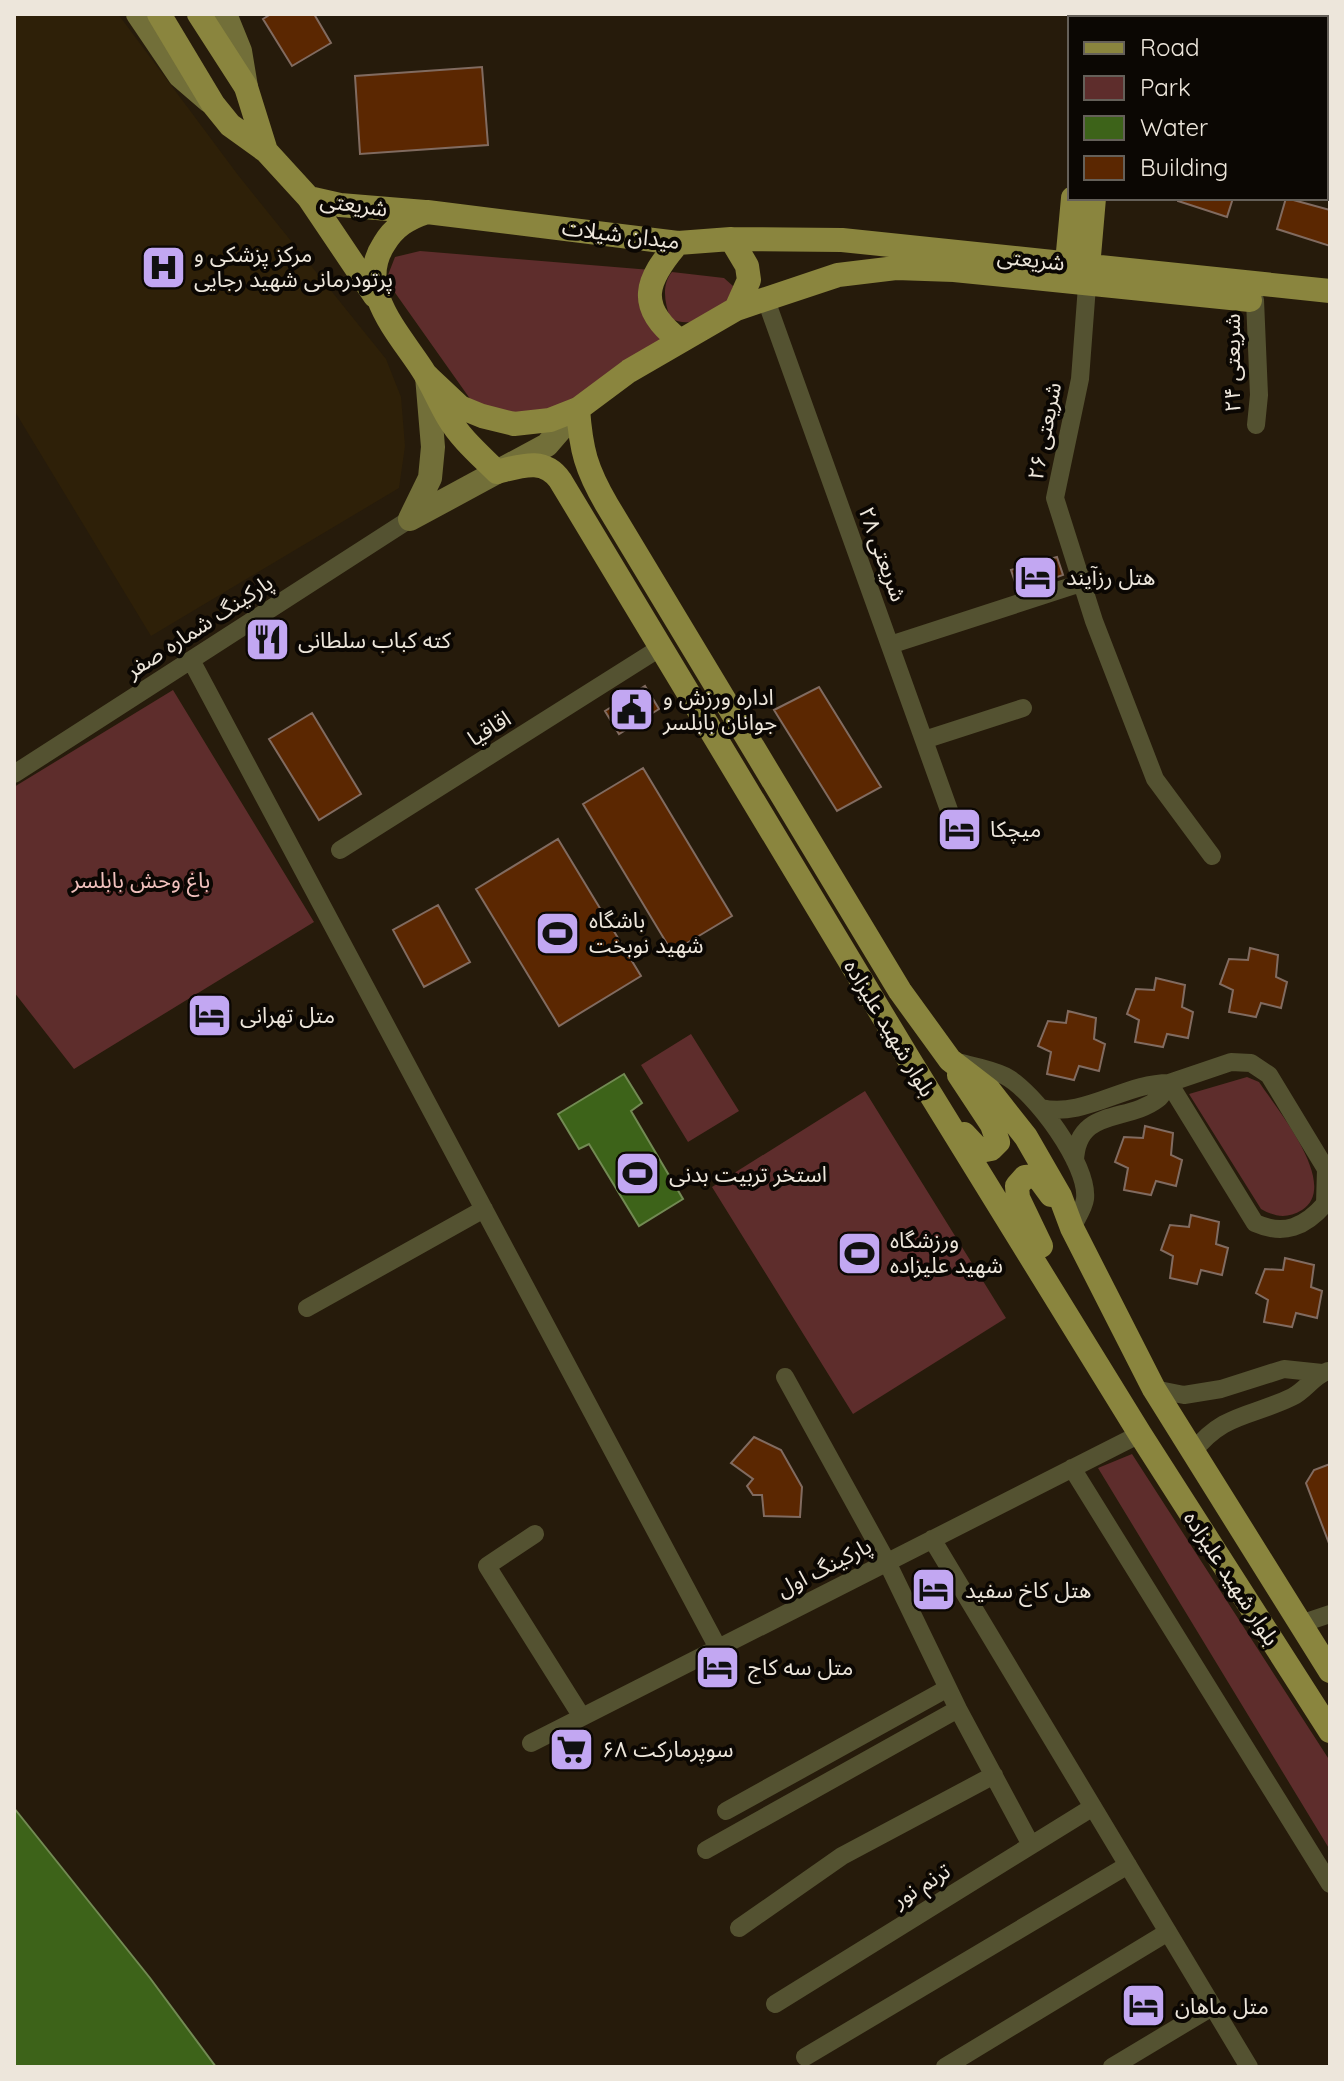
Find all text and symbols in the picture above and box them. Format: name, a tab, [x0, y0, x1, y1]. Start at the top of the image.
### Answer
legend	[1068, 16, 1328, 200]
text: Road	[1140, 32, 1200, 62]
text: Park	[1140, 72, 1191, 102]
text: Water	[1140, 112, 1208, 142]
text: Building	[1140, 152, 1228, 182]
street label: شریعتی	[319, 185, 389, 223]
street label: میدان شیلات	[561, 213, 681, 255]
place label: مرکز پزشکی و پرتودرمانی شهید رجایی	[194, 240, 393, 294]
street label: شریعتی	[996, 242, 1066, 276]
hospital icon: مرکز پزشکی و پرتودرمانی شهید رجایی	[139, 243, 187, 291]
street label: شریعتی ۲۴	[1218, 314, 1246, 412]
street label: شریعتی ۲۶	[1021, 380, 1067, 482]
street label: شریعتی ۲۸	[853, 503, 913, 605]
hotel icon: هتل رزآیند	[1011, 553, 1059, 601]
place label: هتل رزآیند	[1066, 563, 1156, 591]
street label: پارکینگ شماره صفر	[119, 568, 279, 686]
restaurant icon: کته کباب سلطانی	[243, 616, 291, 664]
place label: کته کباب سلطانی	[298, 626, 452, 654]
place label: اداره ورزش و جوانان بابلسر	[662, 683, 777, 736]
public building icon: اداره ورزش و جوانان بابلسر	[608, 686, 656, 734]
street label: اقاقیا	[462, 704, 516, 752]
hotel icon: میچکا	[935, 805, 983, 853]
place label: میچکا	[990, 815, 1041, 844]
park label: باغ وحش بابلسر	[71, 866, 210, 897]
place label: باشگاه شهید نوبخت	[589, 906, 704, 959]
sports icon: باشگاه شهید نوبخت	[534, 909, 582, 957]
street label: بلوار شهید علیزاده	[838, 954, 942, 1102]
hotel icon: متل تهرانی	[185, 991, 233, 1039]
place label: متل تهرانی	[240, 1001, 335, 1029]
sports icon: استخر تربیت بدنی	[614, 1150, 662, 1198]
place label: استخر تربیت بدنی	[669, 1160, 827, 1188]
place label: ورزشگاه شهید علیزاده	[890, 1226, 1003, 1279]
sports icon: ورزشگاه شهید علیزاده	[835, 1229, 883, 1277]
street label: بلوار شهید علیزاده	[1178, 1505, 1286, 1651]
street label: پارکینگ اول	[772, 1531, 877, 1604]
hotel icon: هتل کاخ سفید	[910, 1566, 958, 1614]
place label: هتل کاخ سفید	[965, 1576, 1091, 1607]
hotel icon: متل سه کاج	[693, 1643, 741, 1691]
place label: متل سه کاج	[748, 1653, 853, 1684]
supermarket icon: سوپرمارکت ۶۸	[547, 1725, 595, 1773]
place label: سوپرمارکت ۶۸	[602, 1735, 733, 1764]
street label: ترنم نور	[886, 1856, 957, 1917]
hotel icon: متل ماهان	[1120, 1982, 1168, 2030]
place label: متل ماهان	[1175, 1992, 1269, 2020]

